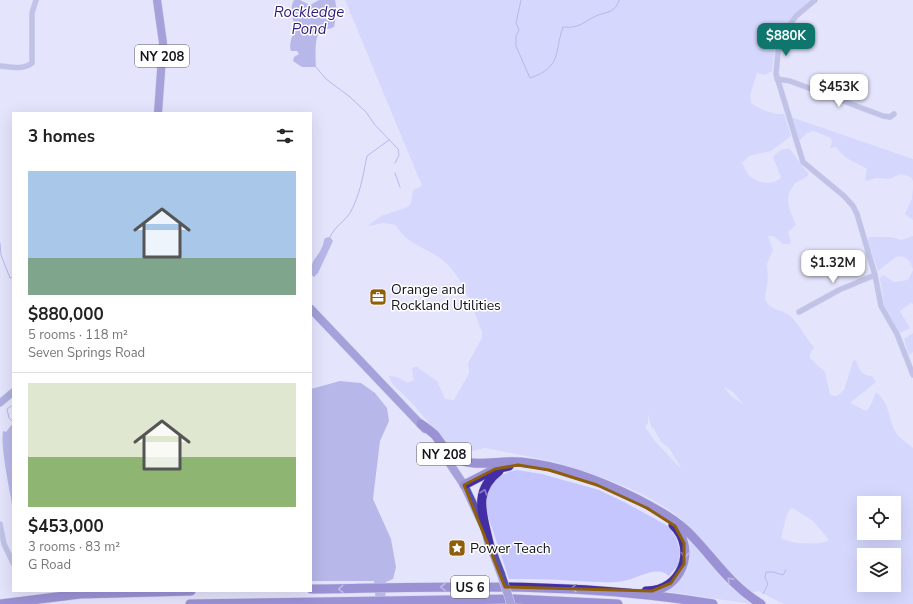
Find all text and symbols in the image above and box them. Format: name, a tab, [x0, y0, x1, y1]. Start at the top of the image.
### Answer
water label: Rockledge Pond	[274, 2, 344, 39]
pin: $880K	[758, 23, 814, 57]
text: $880K	[766, 27, 806, 45]
road number: NY 208	[135, 45, 189, 67]
pin: $453K	[811, 74, 867, 108]
text: $453K	[819, 78, 859, 96]
text: 3 homes	[28, 125, 95, 148]
icon: filters	[274, 125, 296, 147]
icon: home	[126, 197, 198, 269]
pin: $1.32M	[800, 250, 866, 284]
text: $1.32M	[810, 254, 856, 272]
place label: Orange and Rockland Utilities	[391, 280, 501, 315]
office icon: Orange and Rockland Utilities	[368, 287, 388, 307]
text: $880,000	[28, 303, 104, 326]
text: 5 rooms · 118 m²	[28, 326, 128, 344]
text: Seven Springs Road	[28, 344, 145, 362]
icon: home	[126, 409, 198, 481]
road number: NY 208	[417, 443, 471, 465]
one-way arrow	[479, 488, 488, 495]
map controls	[857, 496, 901, 592]
button: locate	[857, 496, 901, 540]
text: $453,000	[28, 515, 104, 538]
text: 3 rooms · 83 m²	[28, 538, 120, 556]
place icon: Power Teach	[447, 538, 467, 558]
place label: Power Teach	[470, 539, 551, 558]
button: layers	[857, 548, 901, 592]
one-way arrow	[680, 552, 689, 558]
text: G Road	[28, 556, 71, 574]
road number: US 6	[451, 576, 489, 598]
one-way arrow	[727, 577, 735, 585]
one-way arrow	[440, 583, 446, 591]
one-way arrow	[571, 584, 577, 593]
one-way arrow	[338, 585, 344, 593]

